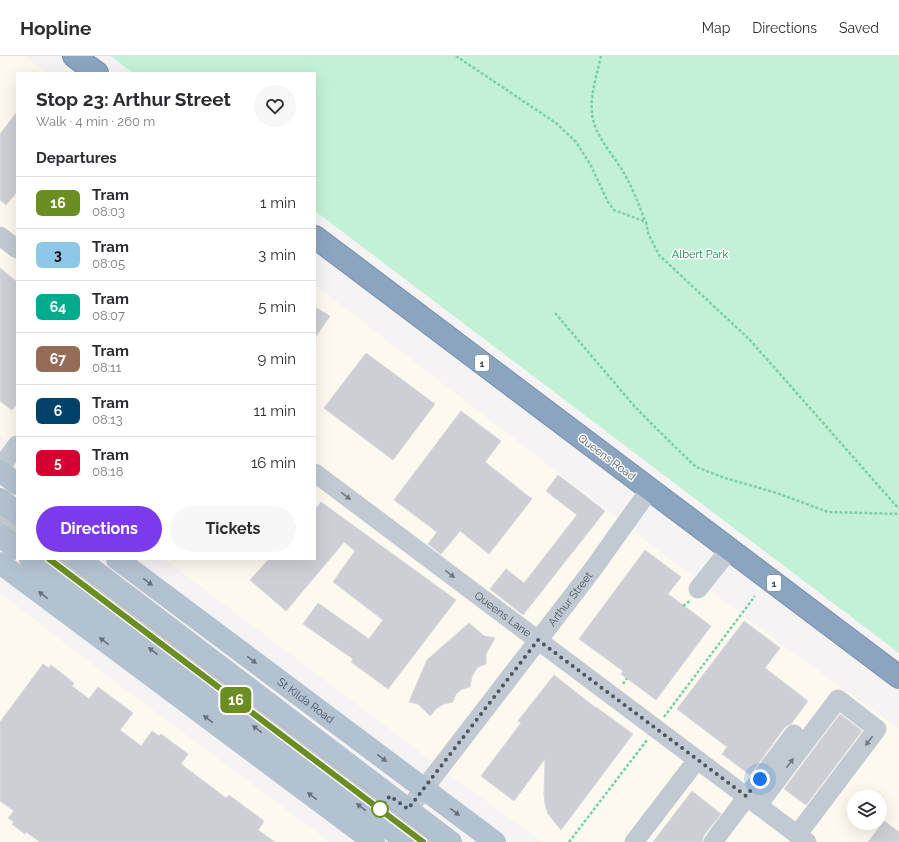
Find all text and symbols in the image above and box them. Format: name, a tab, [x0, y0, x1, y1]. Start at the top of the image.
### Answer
text: Hopline	[20, 17, 91, 39]
text: Map	[702, 20, 730, 36]
text: Directions	[752, 20, 817, 36]
text: Saved	[839, 20, 879, 36]
button: heart	[254, 85, 296, 127]
text: Stop 23: Arthur Street	[36, 88, 231, 110]
text: Walk · 4 min · 260 m	[36, 114, 155, 129]
text: Departures	[36, 149, 117, 167]
text: Tram	[92, 186, 129, 204]
text: 1 min	[260, 194, 296, 212]
text: 16	[50, 195, 66, 211]
text: 08:03	[92, 204, 125, 219]
text: Tram	[92, 238, 129, 256]
text: 3 min	[258, 246, 296, 264]
text: 3	[54, 247, 62, 263]
park label: Albert Park	[672, 248, 728, 261]
text: 08:05	[92, 256, 125, 271]
text: Tram	[92, 290, 129, 308]
text: 5 min	[258, 298, 296, 316]
text: 64	[50, 299, 66, 315]
text: 08:07	[92, 308, 125, 323]
text: Tram	[92, 342, 129, 360]
text: 9 min	[258, 350, 296, 368]
text: 67	[50, 351, 66, 367]
road number: 1	[475, 355, 489, 371]
text: 08:11	[92, 360, 121, 375]
text: Tram	[92, 394, 129, 412]
text: 11 min	[254, 402, 296, 420]
text: 6	[54, 403, 62, 419]
text: 08:13	[92, 412, 123, 427]
street label: Queens Road	[575, 432, 638, 483]
text: Tram	[92, 446, 129, 464]
text: 16 min	[251, 454, 296, 472]
text: 5	[54, 455, 62, 471]
text: 08:18	[92, 464, 123, 479]
one-way arrow	[341, 492, 352, 500]
button: Directions	[36, 506, 162, 552]
button: Tickets	[170, 506, 296, 552]
street label: Arthur Street	[546, 569, 596, 629]
one-way arrow	[445, 570, 455, 578]
road number: 1	[767, 575, 781, 591]
one-way arrow	[143, 578, 154, 587]
street label: Queens Lane	[472, 589, 534, 640]
one-way arrow	[38, 591, 48, 599]
one-way arrow	[99, 637, 109, 645]
one-way arrow	[147, 647, 158, 655]
one-way arrow	[247, 656, 258, 665]
street label: St Kilda Road	[275, 675, 337, 726]
line badge: 16	[218, 687, 254, 713]
text: 16	[228, 692, 244, 708]
one-way arrow	[203, 715, 214, 723]
one-way arrow	[251, 725, 262, 733]
one-way arrow	[864, 736, 873, 747]
one-way arrow	[377, 754, 388, 762]
one-way arrow	[785, 757, 794, 768]
your location	[750, 769, 770, 789]
map controls	[847, 790, 887, 830]
button: layers	[847, 790, 887, 830]
one-way arrow	[307, 792, 318, 801]
unlabelled marker	[371, 800, 389, 818]
one-way arrow	[355, 803, 366, 811]
one-way arrow	[450, 808, 460, 816]

